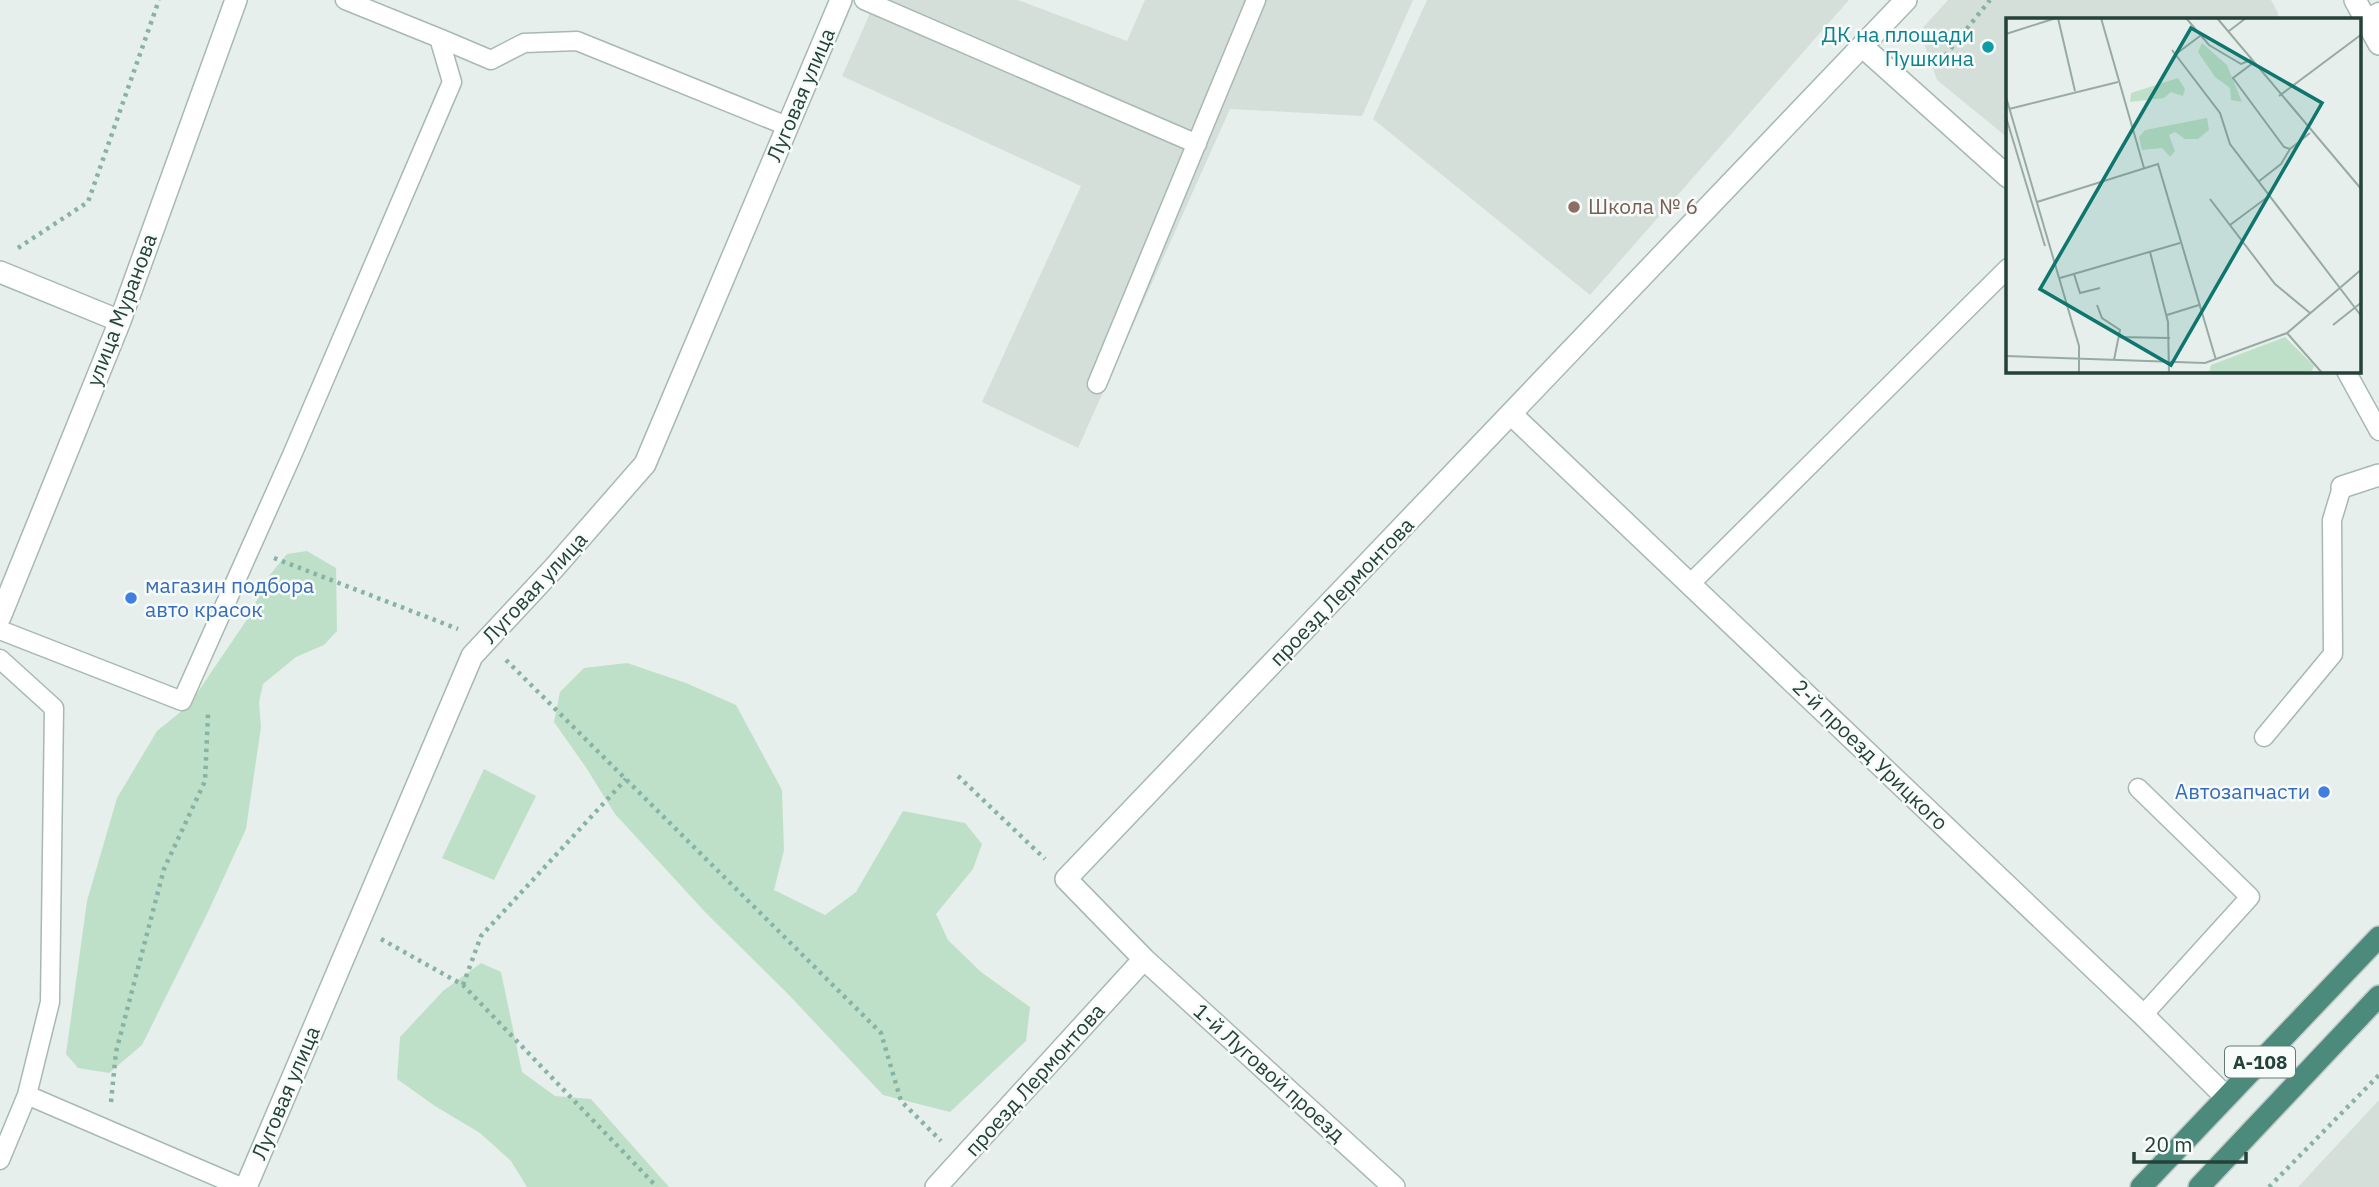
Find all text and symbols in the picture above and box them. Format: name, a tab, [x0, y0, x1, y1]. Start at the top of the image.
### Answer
inset map	[2006, 18, 2362, 373]
place label: ДК на площади Пушкина	[1822, 20, 1974, 72]
street label: Луговая улица	[759, 24, 841, 166]
marker: ДК на площади Пушкина	[1980, 39, 1996, 55]
place label: Школа № 6	[1588, 192, 1698, 220]
marker: Школа № 6	[1566, 199, 1582, 215]
street label: улица Муранова	[79, 229, 163, 390]
street label: проезд Лермонтова	[1263, 511, 1420, 672]
street label: Луговая улица	[475, 526, 593, 649]
place label: магазин подбора авто красок	[145, 571, 314, 623]
marker: магазин подбора авто красок	[123, 590, 139, 606]
street label: 2-й проезд Урицкого	[1787, 673, 1955, 836]
place label: Автозапчасти	[2175, 777, 2310, 805]
marker: Автозапчасти	[2316, 784, 2332, 800]
street label: проезд Лермонтова	[958, 997, 1110, 1162]
street label: 1-й Луговой проезд	[1188, 997, 1351, 1148]
street label: Луговая улица	[244, 1022, 326, 1164]
road number: А-108	[2225, 1046, 2295, 1078]
scale bar	[2134, 1120, 2246, 1164]
text: 20 m	[2144, 1130, 2193, 1158]

